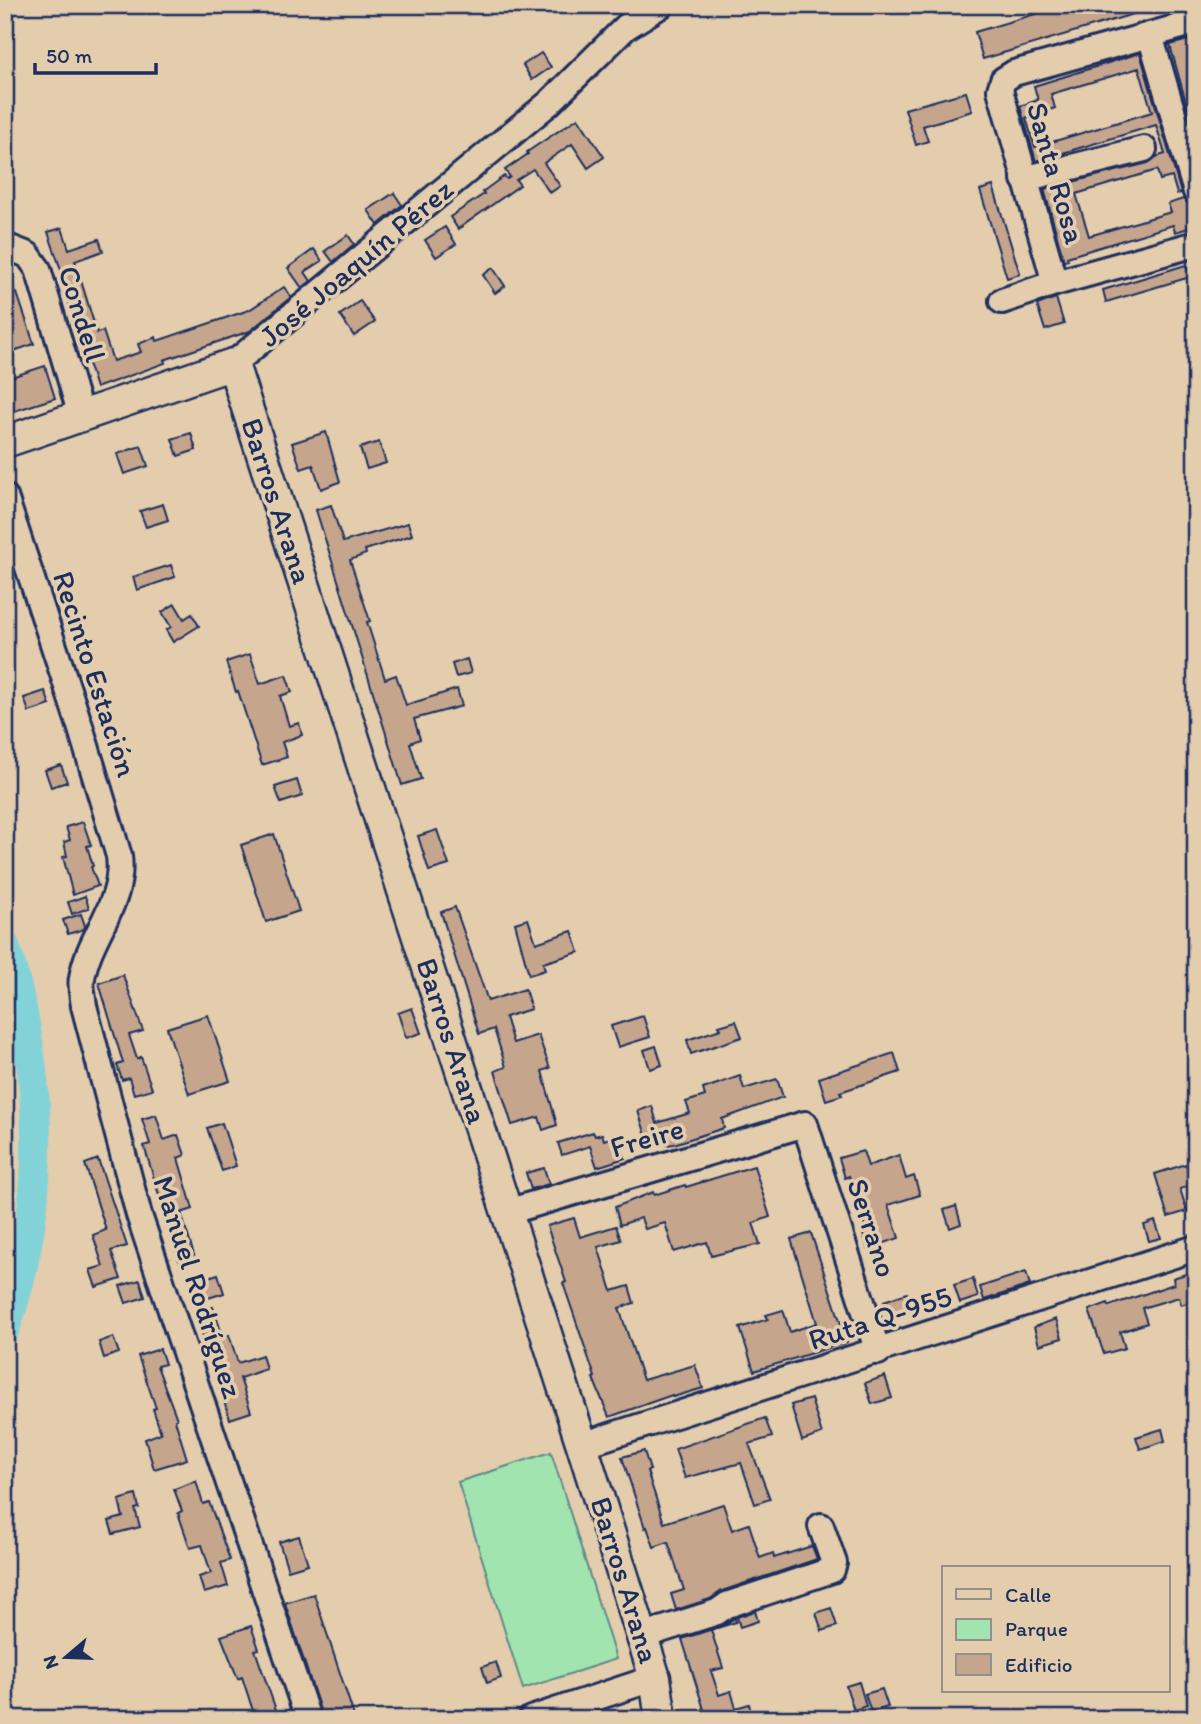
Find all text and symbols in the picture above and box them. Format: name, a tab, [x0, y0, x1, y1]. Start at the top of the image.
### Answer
scale bar	[35, 32, 156, 76]
text: 50 m	[46, 43, 93, 68]
street label: Santa Rosa	[1019, 98, 1094, 248]
street label: José Joaquín Pérez	[251, 170, 461, 355]
street label: Condell	[50, 261, 115, 367]
street label: Barros Arana	[233, 413, 322, 589]
street label: Recinto Estación	[45, 566, 146, 781]
street label: Barros Arana	[408, 953, 497, 1129]
street label: Freire	[606, 1109, 688, 1166]
street label: Manuel Rodríguez	[145, 1171, 252, 1403]
street label: Serrano	[839, 1174, 906, 1282]
street label: Ruta Q-955	[804, 1277, 956, 1358]
street label: Barros Arana	[583, 1492, 668, 1668]
legend	[942, 1566, 1170, 1692]
text: Calle	[1005, 1582, 1051, 1607]
text: Parque	[1005, 1616, 1068, 1641]
north arrow	[32, 1622, 102, 1692]
text: Edificio	[1005, 1652, 1073, 1677]
text: N	[37, 1653, 63, 1672]

